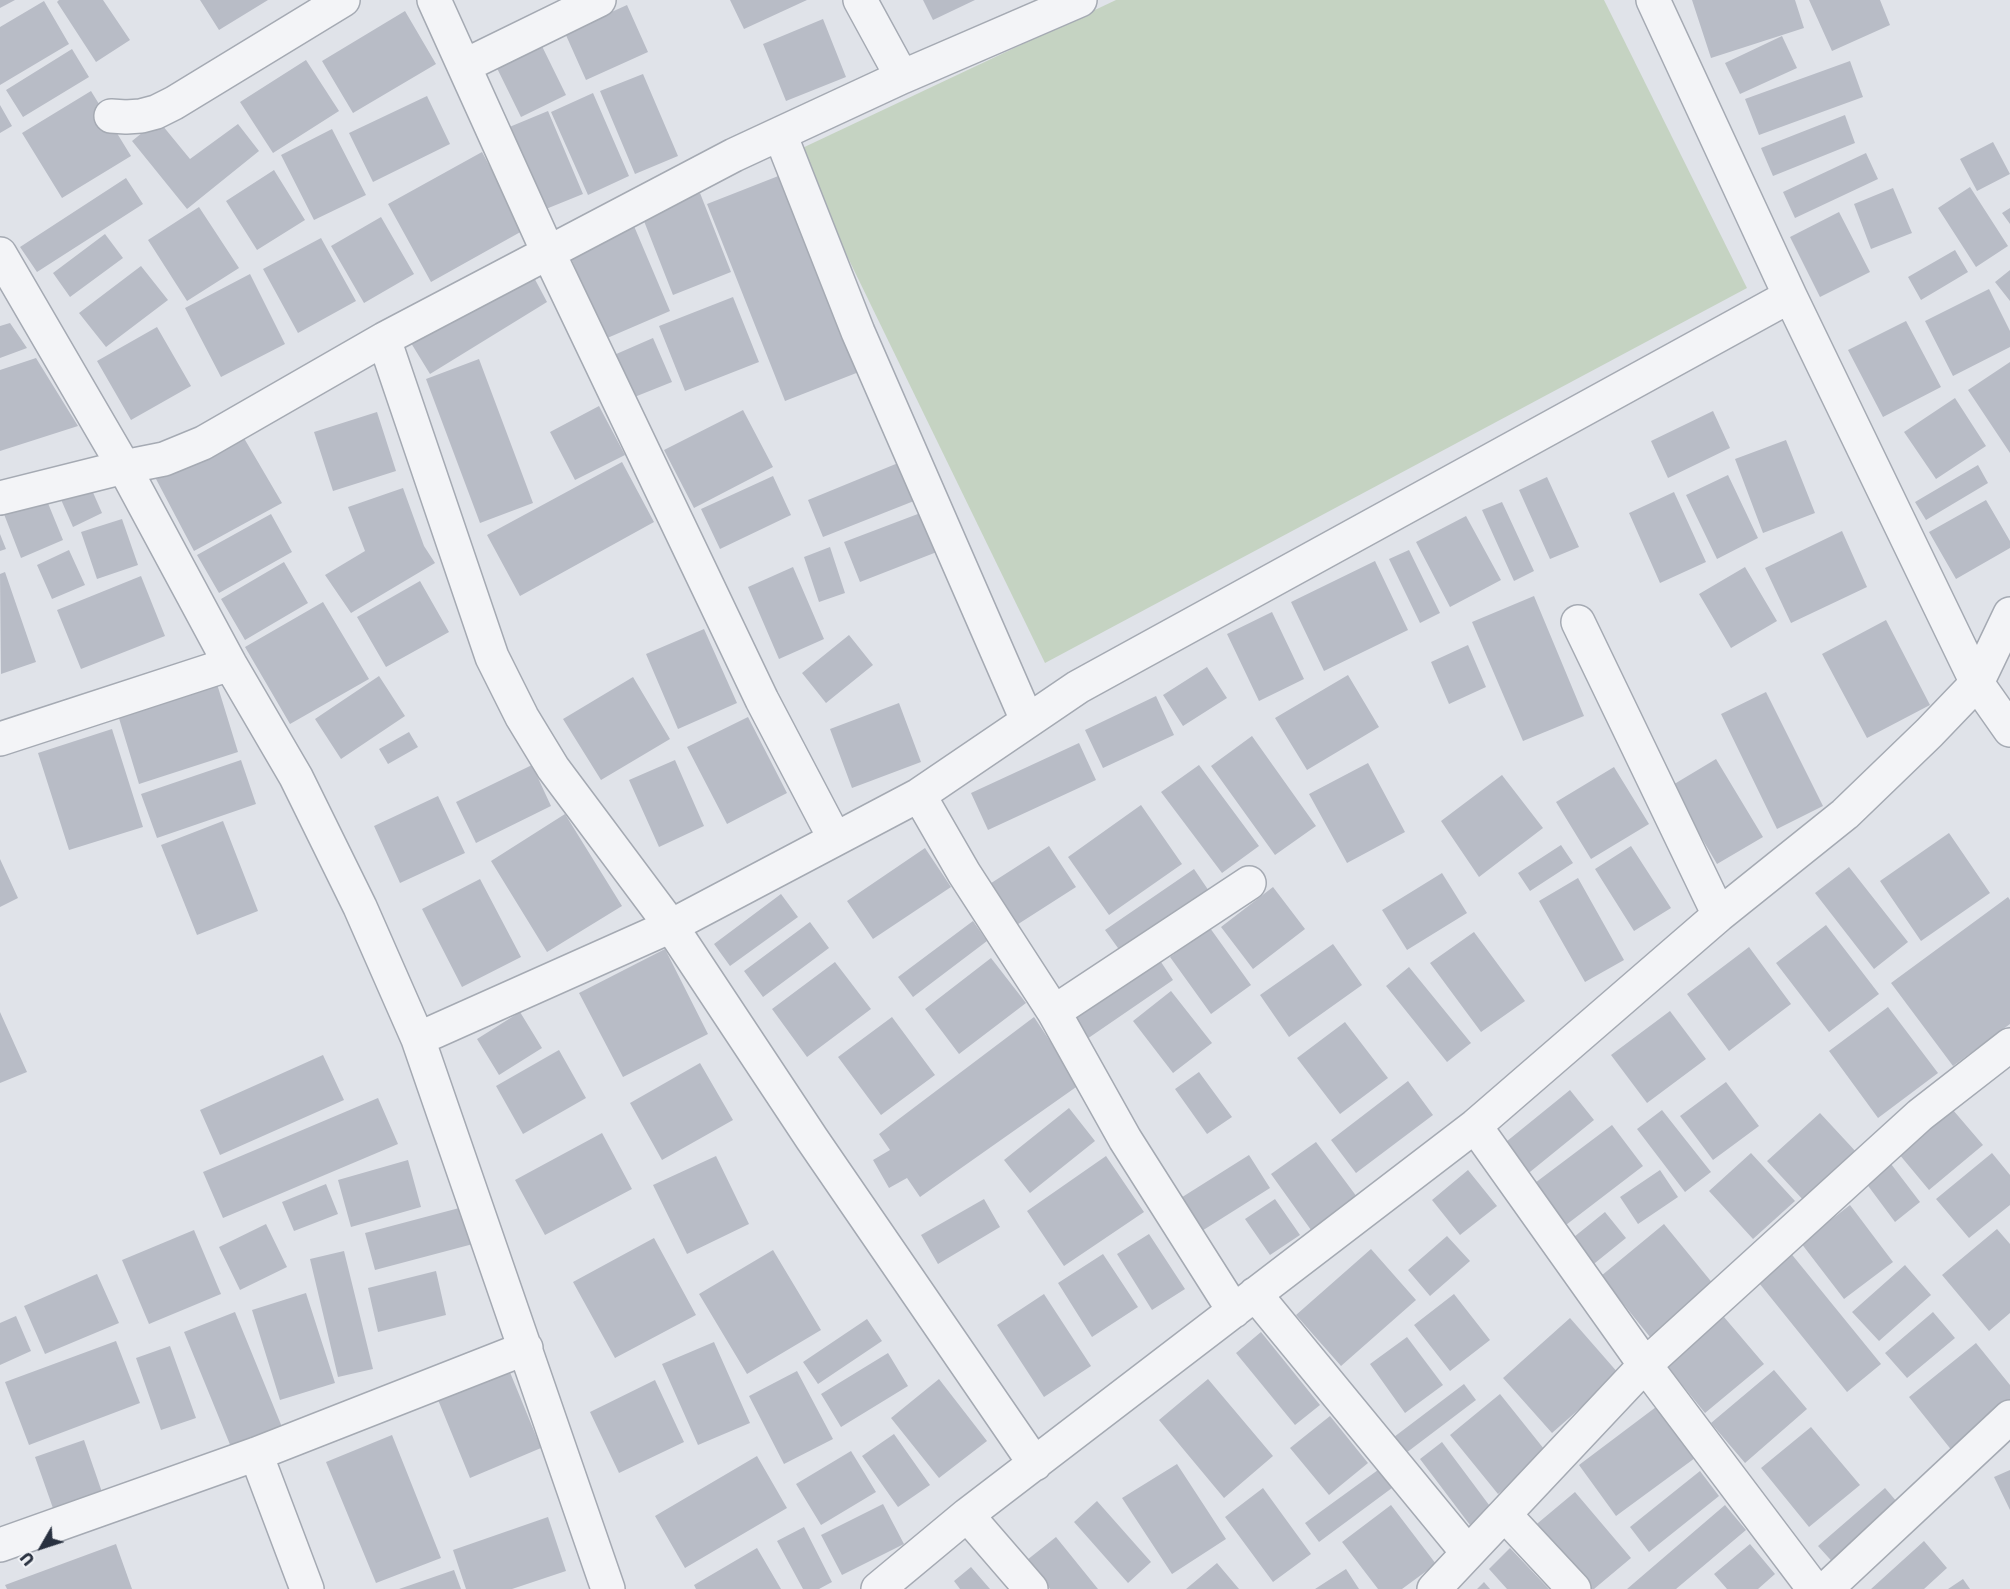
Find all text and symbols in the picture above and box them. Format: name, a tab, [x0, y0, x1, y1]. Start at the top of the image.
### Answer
north arrow	[12, 1517, 72, 1577]
text: U	[17, 1548, 39, 1569]

